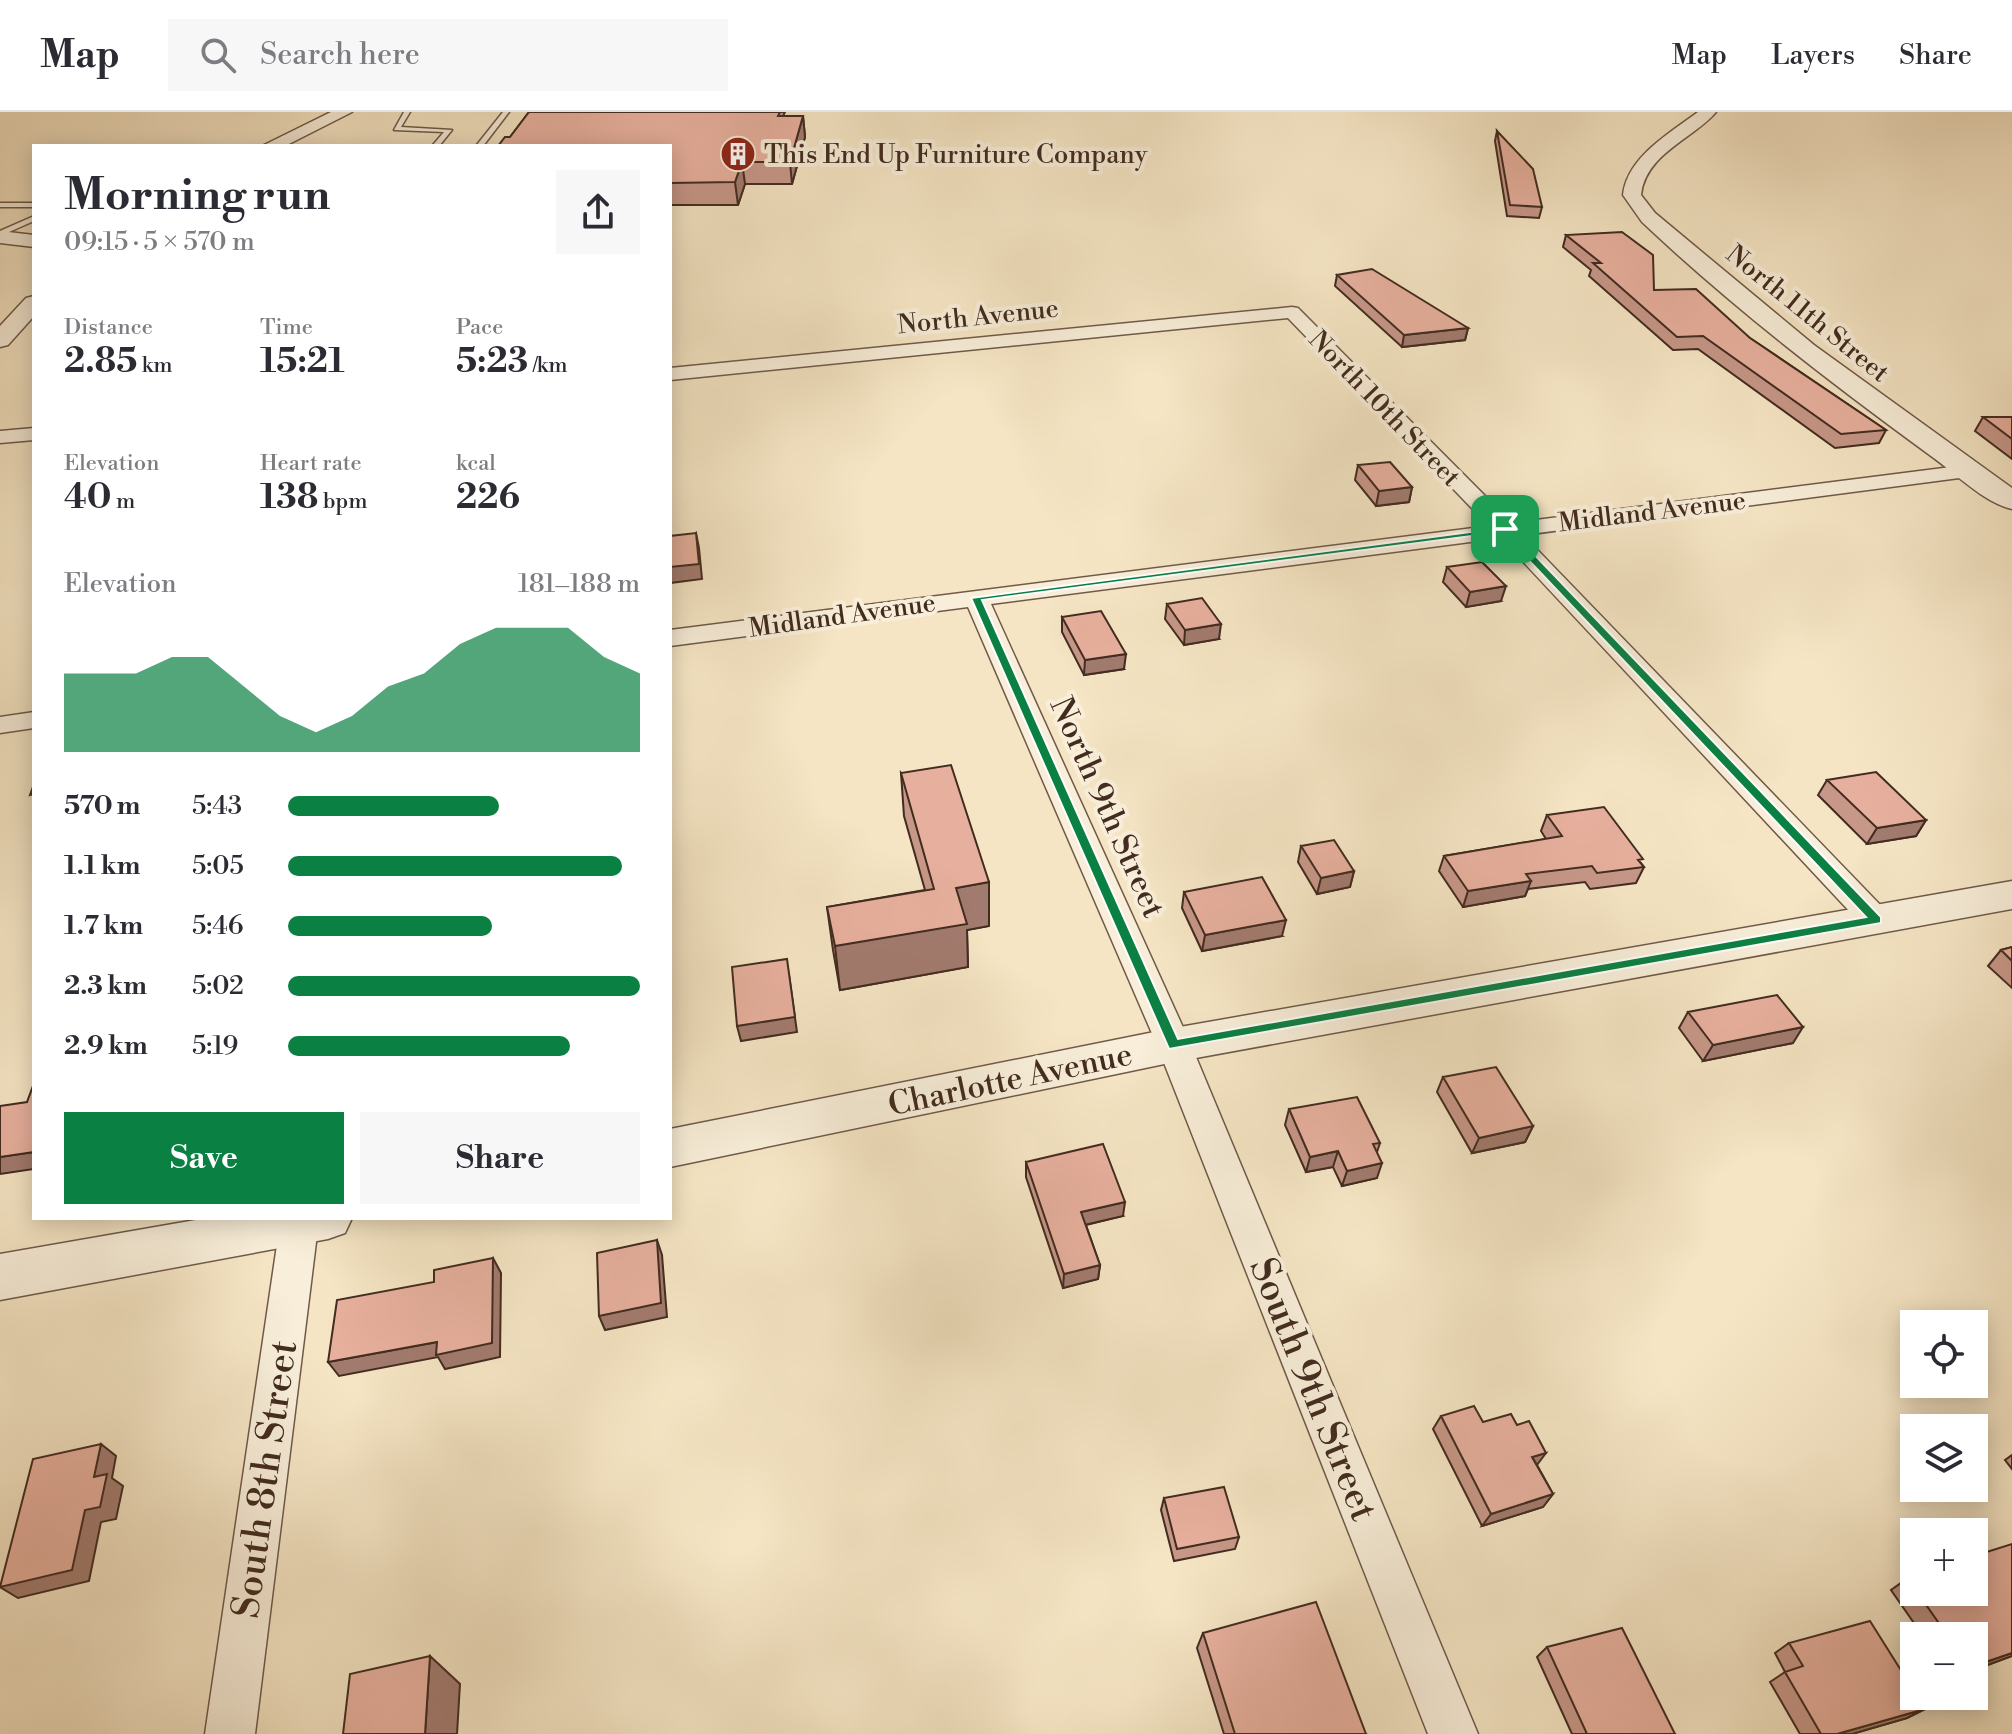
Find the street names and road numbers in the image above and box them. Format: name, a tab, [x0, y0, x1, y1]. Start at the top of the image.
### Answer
street label: North 11th Street	[1720, 238, 1895, 389]
street label: North Avenue	[896, 293, 1060, 341]
street label: North 10th Street	[1302, 324, 1467, 493]
street label: Midland Avenue	[1557, 485, 1748, 539]
street label: Midland Avenue	[747, 587, 938, 645]
street label: North 9th Street	[1041, 691, 1174, 924]
street label: Charlotte Avenue	[885, 1035, 1136, 1125]
street label: South 9th Street	[1238, 1251, 1387, 1528]
street label: South 8th Street	[223, 1337, 308, 1621]

